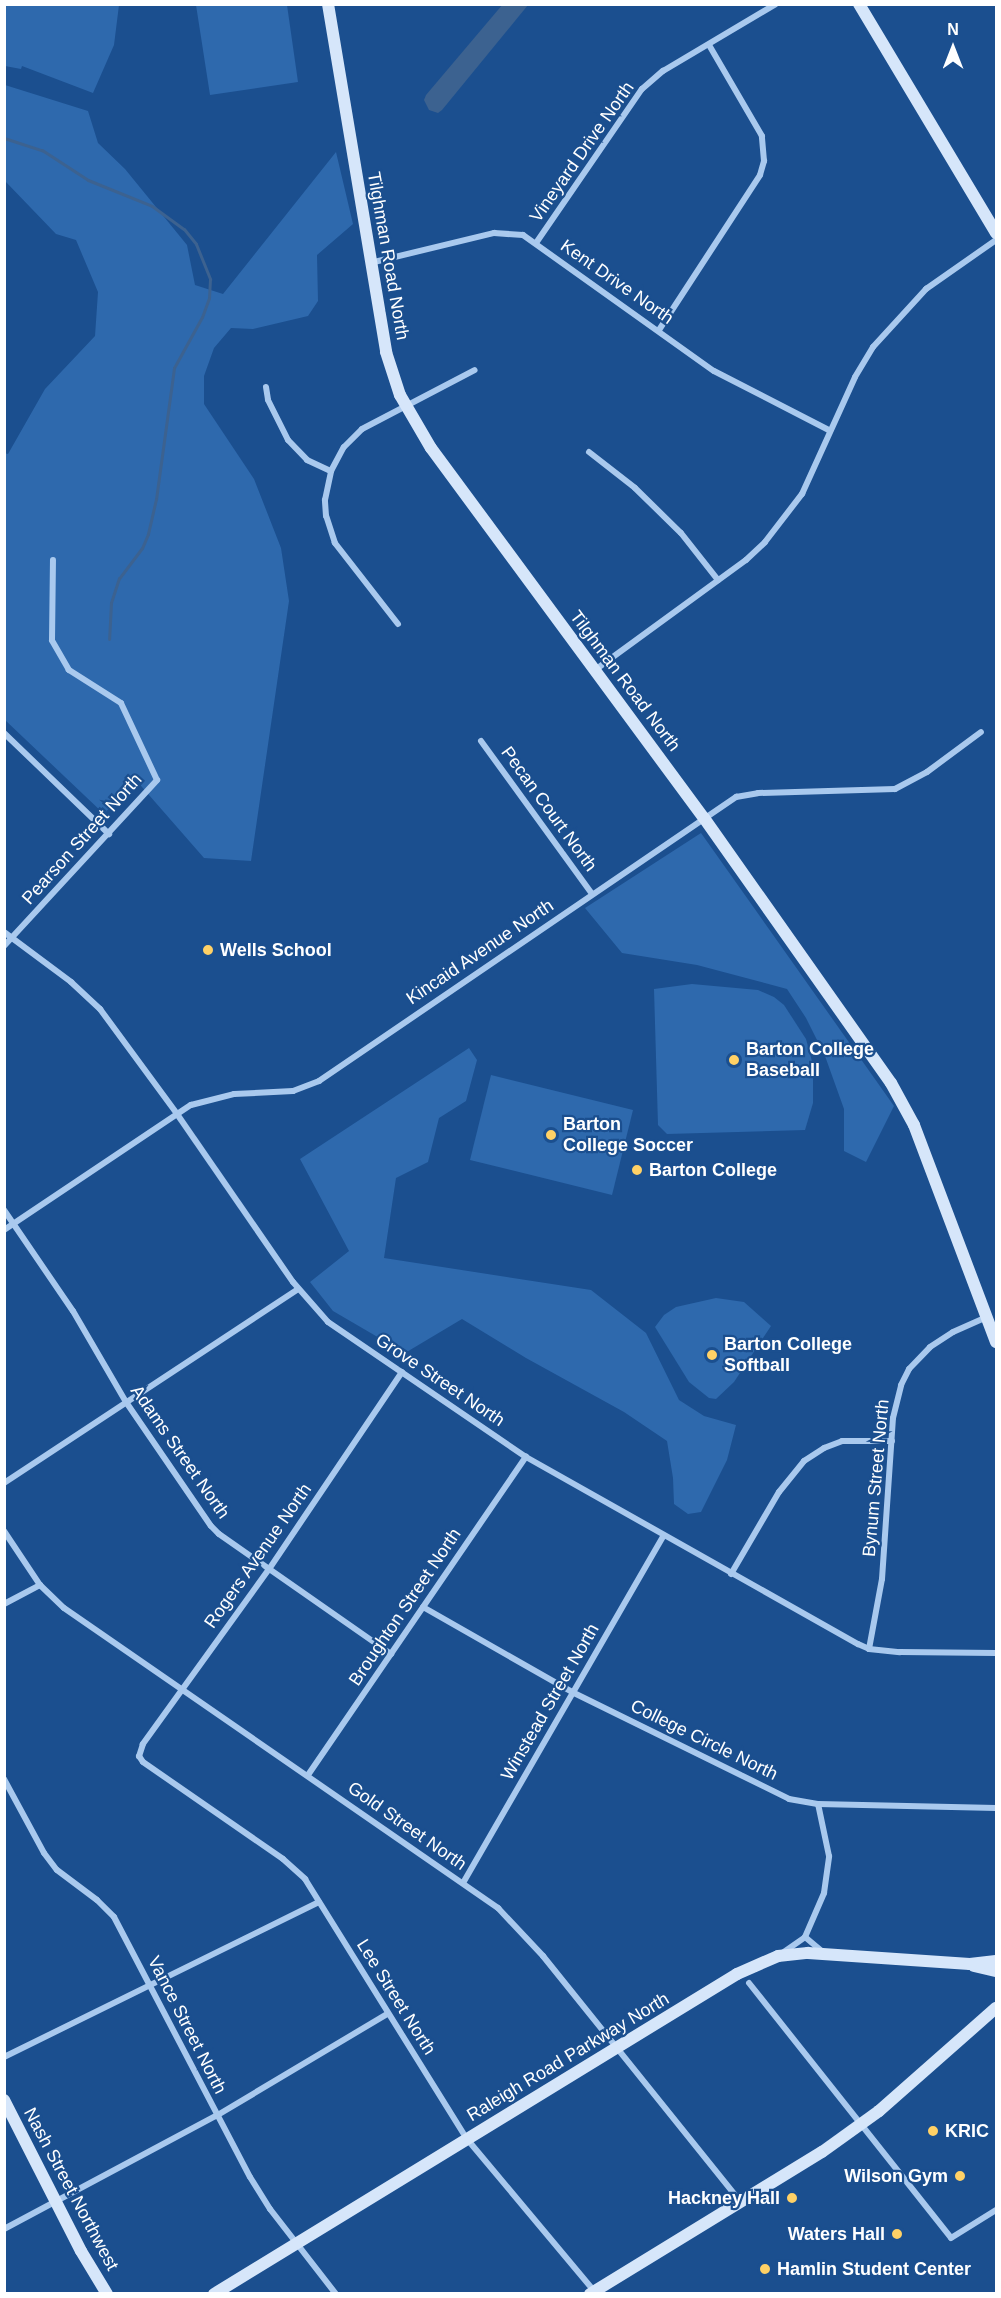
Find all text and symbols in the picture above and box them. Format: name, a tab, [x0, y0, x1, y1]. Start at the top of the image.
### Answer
north arrow	[923, 18, 983, 78]
text: N	[947, 21, 959, 38]
street label: Vineyard Drive North	[525, 78, 639, 226]
street label: Tilghman Road North	[363, 170, 413, 342]
street label: Kent Drive North	[556, 235, 678, 329]
street label: Tilghman Road North	[565, 606, 685, 756]
street label: Pecan Court North	[496, 742, 602, 876]
street label: Pearson Street North	[17, 769, 147, 909]
street label: Kincaid Avenue North	[402, 894, 558, 1010]
place label: Wells School	[220, 939, 332, 961]
marker: Wells School	[201, 943, 215, 957]
place label: Barton College Baseball	[746, 1039, 874, 1082]
marker: Barton College Baseball	[727, 1053, 741, 1067]
place label: Barton College Soccer	[563, 1114, 693, 1156]
marker: Barton College Soccer	[544, 1128, 558, 1142]
place label: Barton College	[649, 1159, 777, 1181]
marker: Barton College	[630, 1163, 644, 1177]
street label: Grove Street North	[371, 1329, 509, 1431]
place label: Barton College Softball	[724, 1334, 852, 1376]
marker: Barton College Softball	[705, 1348, 719, 1362]
street label: Adams Street North	[126, 1381, 234, 1523]
street label: Bynum Street North	[858, 1398, 894, 1558]
street label: Rogers Avenue North	[200, 1479, 316, 1633]
street label: Broughton Street North	[344, 1524, 466, 1690]
street label: Winstead Street North	[496, 1620, 604, 1784]
street label: College Circle North	[627, 1695, 781, 1785]
street label: Gold Street North	[343, 1777, 471, 1875]
street label: Lee Street North	[352, 1935, 440, 2059]
street label: Vance Street North	[143, 1952, 231, 2098]
street label: Raleigh Road Parkway North	[463, 1988, 673, 2126]
street label: Nash Street Northwest	[19, 2104, 123, 2274]
place label: KRIC	[945, 2120, 989, 2142]
marker: KRIC	[926, 2124, 940, 2138]
place label: Wilson Gym	[844, 2165, 948, 2187]
marker: Wilson Gym	[953, 2169, 967, 2183]
place label: Hackney Hall	[668, 2187, 780, 2209]
marker: Hackney Hall	[785, 2191, 799, 2205]
place label: Waters Hall	[788, 2223, 885, 2245]
marker: Waters Hall	[890, 2227, 904, 2241]
place label: Hamlin Student Center	[777, 2258, 971, 2280]
marker: Hamlin Student Center	[758, 2262, 772, 2276]

